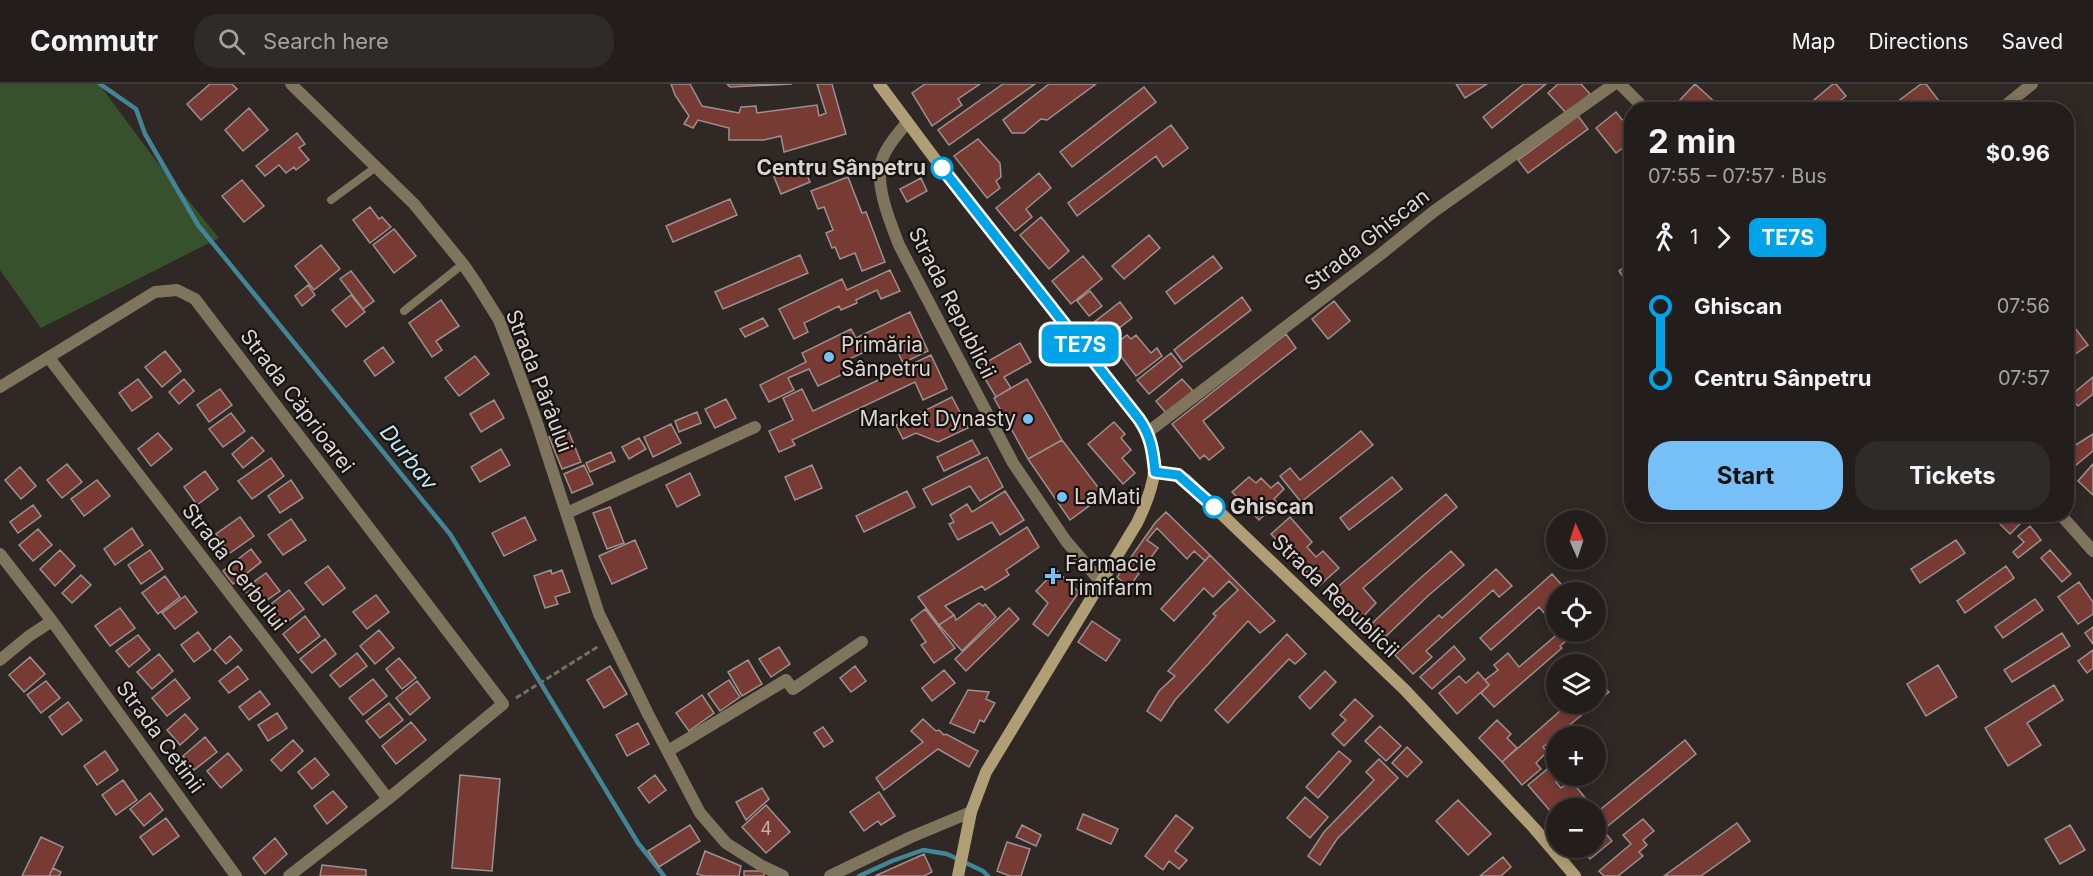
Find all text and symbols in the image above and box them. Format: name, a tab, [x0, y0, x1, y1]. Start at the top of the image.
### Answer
search box	[194, 14, 614, 68]
text: Commutr	[30, 24, 158, 58]
icon: search	[215, 25, 248, 58]
text: Search here	[263, 28, 389, 54]
text: Map	[1792, 29, 1835, 54]
text: Directions	[1868, 29, 1969, 54]
text: Saved	[2002, 29, 2063, 54]
text: 2 min	[1648, 121, 1736, 161]
text: $0.96	[1986, 140, 2050, 166]
place label: Centru Sânpetru	[757, 155, 926, 180]
marker: Centru Sânpetru	[931, 157, 953, 179]
text: 07:55 – 07:57 · Bus	[1648, 164, 1827, 188]
street label: Strada Ghiscan	[1299, 183, 1434, 296]
icon: walk	[1648, 221, 1681, 254]
icon: forward	[1707, 221, 1740, 254]
street label: Strada Republicii	[904, 223, 1001, 383]
text: 1	[1690, 225, 1698, 249]
text: TE7S	[1761, 225, 1814, 250]
text: Ghiscan	[1694, 293, 1782, 319]
text: 07:56	[1997, 294, 2050, 318]
street label: Strada Pârâului	[501, 306, 578, 456]
street label: Strada Căprioarei	[235, 324, 360, 477]
line badge: TE7S	[1038, 324, 1122, 364]
place label: Primăria Sânpetru	[841, 332, 931, 381]
text: TE7S	[1054, 332, 1106, 357]
marker: Primăria Sânpetru	[822, 350, 836, 364]
text: Centru Sânpetru	[1694, 365, 1872, 391]
text: 07:57	[1998, 366, 2050, 390]
place label: Market Dynasty	[860, 406, 1016, 431]
marker: Market Dynasty	[1021, 412, 1035, 426]
water label: Durbav	[375, 419, 444, 495]
button: Start	[1648, 441, 1843, 510]
button: Tickets	[1855, 441, 2050, 510]
place label: LaMati	[1074, 484, 1140, 509]
marker: LaMati	[1055, 490, 1069, 504]
place label: Ghiscan	[1230, 494, 1314, 519]
marker: Ghiscan	[1203, 496, 1225, 518]
street label: Strada Cerbului	[177, 498, 292, 635]
north arrow	[1546, 510, 1606, 570]
map controls	[1546, 510, 1606, 858]
street label: Strada Republicii	[1267, 529, 1404, 662]
place label: Farmacie Timifarm	[1065, 551, 1156, 600]
marker: Farmacie Timifarm	[1046, 569, 1060, 583]
button: locate	[1546, 582, 1606, 642]
button: layers	[1546, 654, 1606, 714]
street label: Strada Cetinii	[111, 676, 210, 798]
button: +	[1546, 726, 1606, 786]
button: −	[1546, 798, 1606, 858]
house number: 4	[760, 818, 772, 839]

